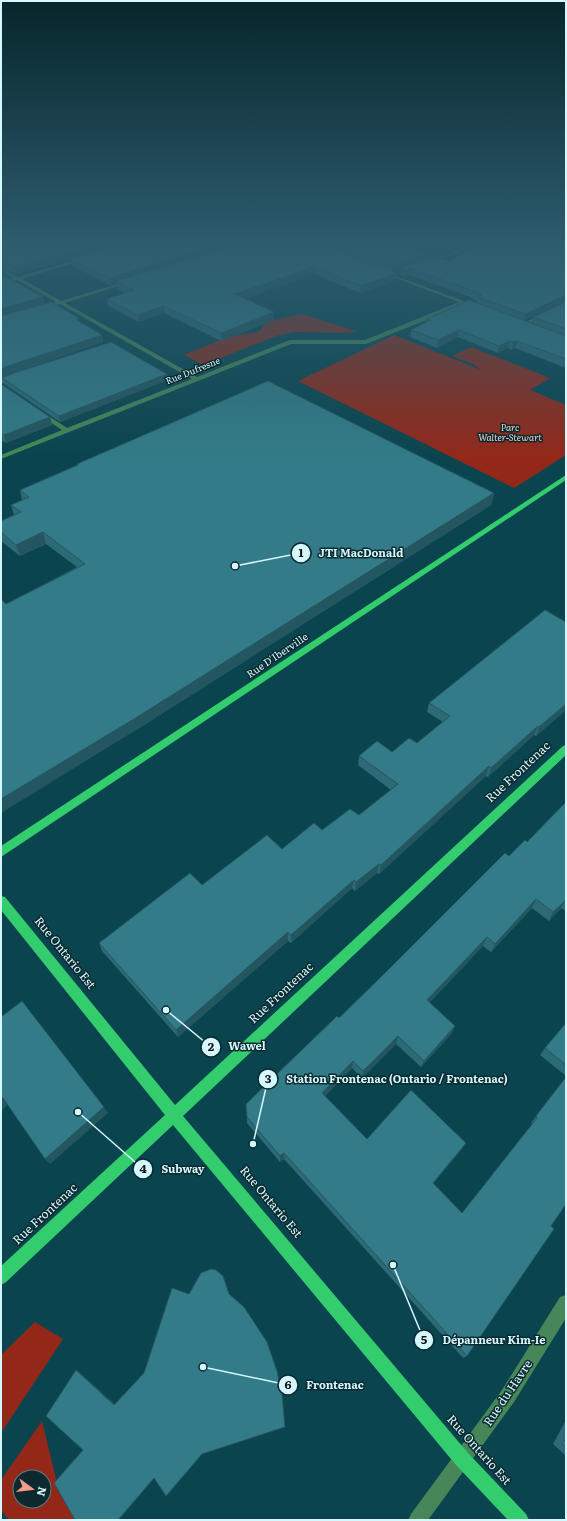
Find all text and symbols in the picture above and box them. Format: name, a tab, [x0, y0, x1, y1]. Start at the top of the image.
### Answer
street label: Rue Dufresne	[163, 353, 222, 387]
park label: Parc Walter-Stewart	[478, 420, 542, 444]
callout: JTI MacDonald	[291, 542, 412, 565]
text: 1	[299, 543, 304, 561]
text: JTI MacDonald	[319, 544, 403, 560]
street label: Rue D'Iberville	[243, 628, 310, 681]
street label: Rue Frontenac	[481, 736, 554, 806]
street label: Rue Ontario Est	[31, 912, 101, 993]
street label: Rue Frontenac	[244, 957, 317, 1027]
callout: Wawel	[201, 1035, 274, 1058]
text: 2	[208, 1037, 215, 1055]
text: Wawel	[228, 1037, 266, 1053]
callout: Station Frontenac (Ontario / Frontenac)	[258, 1067, 515, 1090]
text: 3	[265, 1069, 272, 1087]
text: Station Frontenac (Ontario / Frontenac)	[286, 1070, 508, 1086]
callout: Subway	[133, 1158, 213, 1181]
text: 4	[139, 1159, 147, 1177]
text: Subway	[161, 1160, 205, 1176]
street label: Rue Ontario Est	[236, 1161, 307, 1241]
street label: Rue Frontenac	[8, 1178, 81, 1248]
callout: Dépanneur Kim-Ie	[414, 1328, 553, 1351]
text: 5	[421, 1330, 428, 1348]
text: Dépanneur Kim-Ie	[442, 1331, 546, 1347]
street label: Rue du Havre	[478, 1356, 536, 1429]
callout: Frontenac	[278, 1374, 372, 1397]
text: 6	[284, 1375, 292, 1393]
text: Frontenac	[306, 1376, 364, 1392]
street label: Rue Ontario Est	[443, 1410, 516, 1489]
north arrow	[12, 1469, 52, 1509]
text: N	[34, 1485, 52, 1498]

